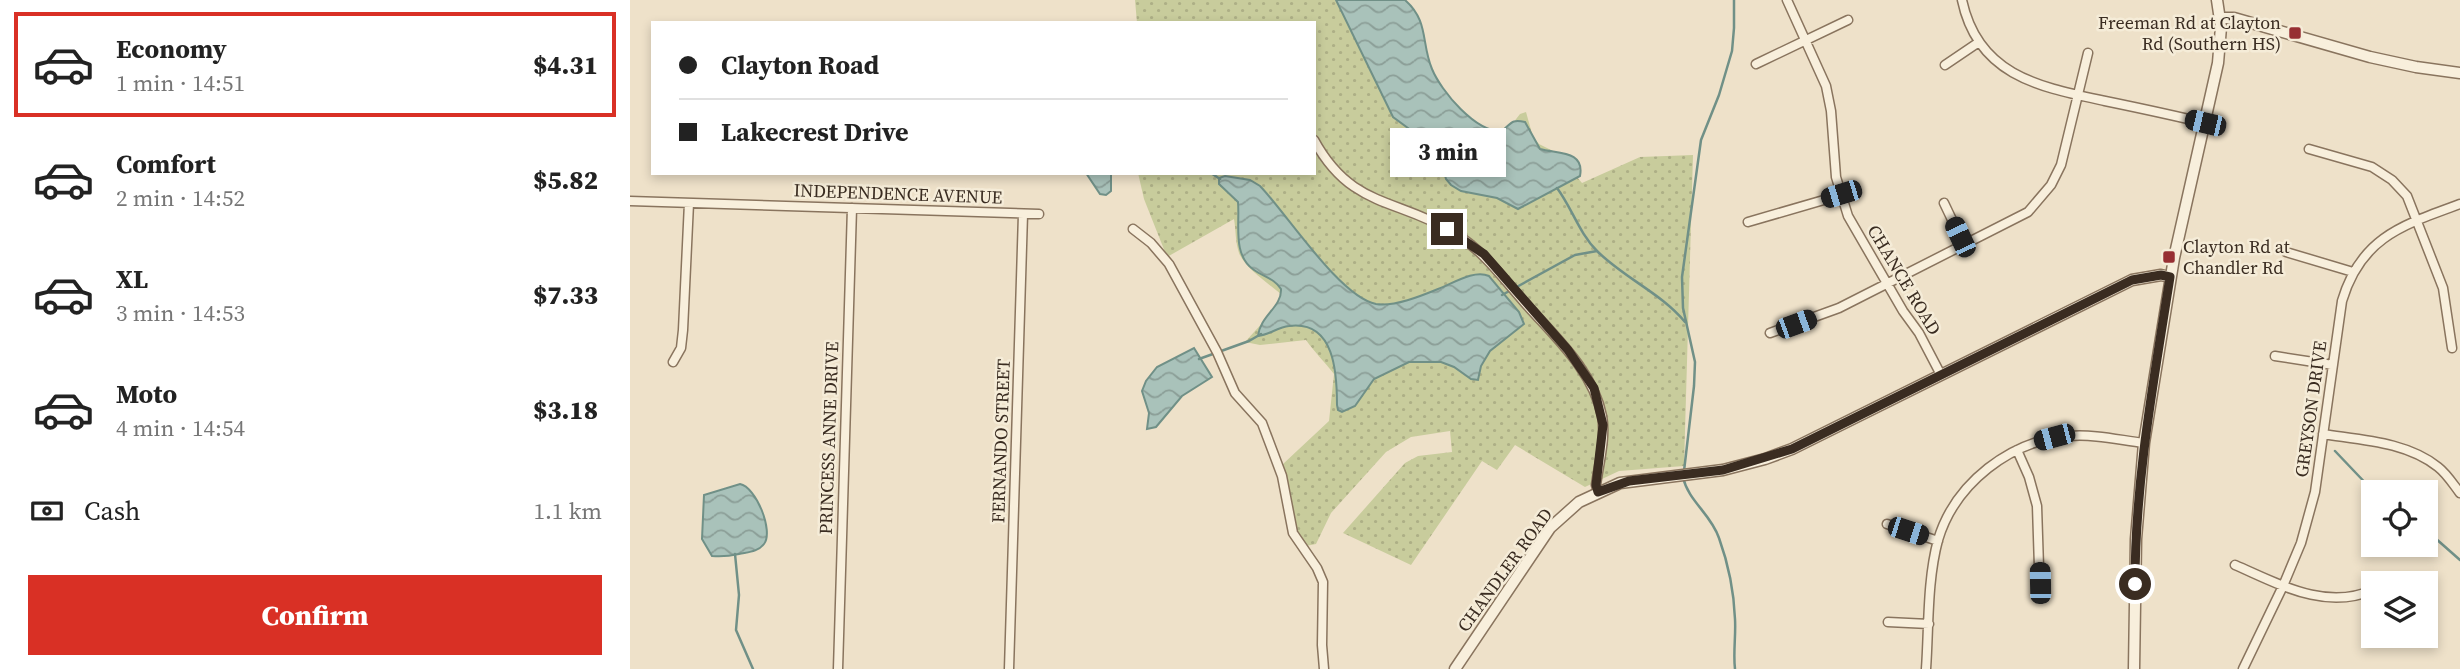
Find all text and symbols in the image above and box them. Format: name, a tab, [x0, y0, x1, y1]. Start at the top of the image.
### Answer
place label: Freeman Rd at Clayton Rd (Southern HS)	[2098, 10, 2281, 56]
marker: Freeman Rd at Clayton Rd (Southern HS)	[2287, 25, 2303, 41]
text: Economy	[116, 31, 227, 67]
icon: car	[32, 33, 95, 96]
text: $4.31	[533, 47, 598, 83]
text: Clayton Road	[721, 47, 879, 83]
text: 1 min · 14:51	[116, 67, 245, 99]
car	[2183, 108, 2228, 138]
text: Lakecrest Drive	[721, 114, 909, 150]
callout: 3 min	[1389, 128, 1505, 176]
text: 3 min	[1418, 136, 1478, 168]
text: Comfort	[116, 146, 216, 182]
icon: car	[32, 148, 95, 211]
text: $5.82	[533, 162, 598, 198]
street label: INDEPENDENCE AVENUE	[793, 177, 1003, 210]
car	[1818, 178, 1865, 210]
text: 2 min · 14:52	[116, 182, 245, 214]
route end	[1431, 213, 1463, 245]
car	[1942, 214, 1979, 260]
street label: CHANCE ROAD	[1862, 220, 1947, 340]
place label: Clayton Rd at Chandler Rd	[2183, 234, 2290, 280]
marker: Clayton Rd at Chandler Rd	[2161, 249, 2177, 265]
text: XL	[116, 261, 148, 297]
icon: car	[32, 263, 95, 326]
text: $7.33	[533, 277, 598, 313]
text: 3 min · 14:53	[116, 297, 245, 329]
car	[1773, 307, 1820, 341]
street label: GREYSON DRIVE	[2289, 339, 2332, 479]
street label: PRINCESS ANNE DRIVE	[813, 341, 844, 535]
street label: FERNANDO STREET	[985, 358, 1016, 523]
text: Moto	[116, 376, 177, 412]
icon: car	[32, 378, 95, 441]
text: $3.18	[533, 392, 598, 428]
text: 4 min · 14:54	[116, 412, 245, 444]
car	[2031, 421, 2078, 453]
map controls	[2361, 480, 2438, 648]
button: locate	[2361, 480, 2438, 557]
icon: cash	[28, 492, 66, 530]
text: Cash	[84, 493, 140, 529]
text: 1.1 km	[533, 495, 602, 527]
street label: CHANDLER ROAD	[1451, 503, 1558, 637]
car	[1885, 515, 1932, 547]
car	[2030, 562, 2051, 604]
route start	[2119, 568, 2151, 600]
button: layers	[2361, 571, 2438, 648]
button: Confirm	[28, 575, 602, 655]

